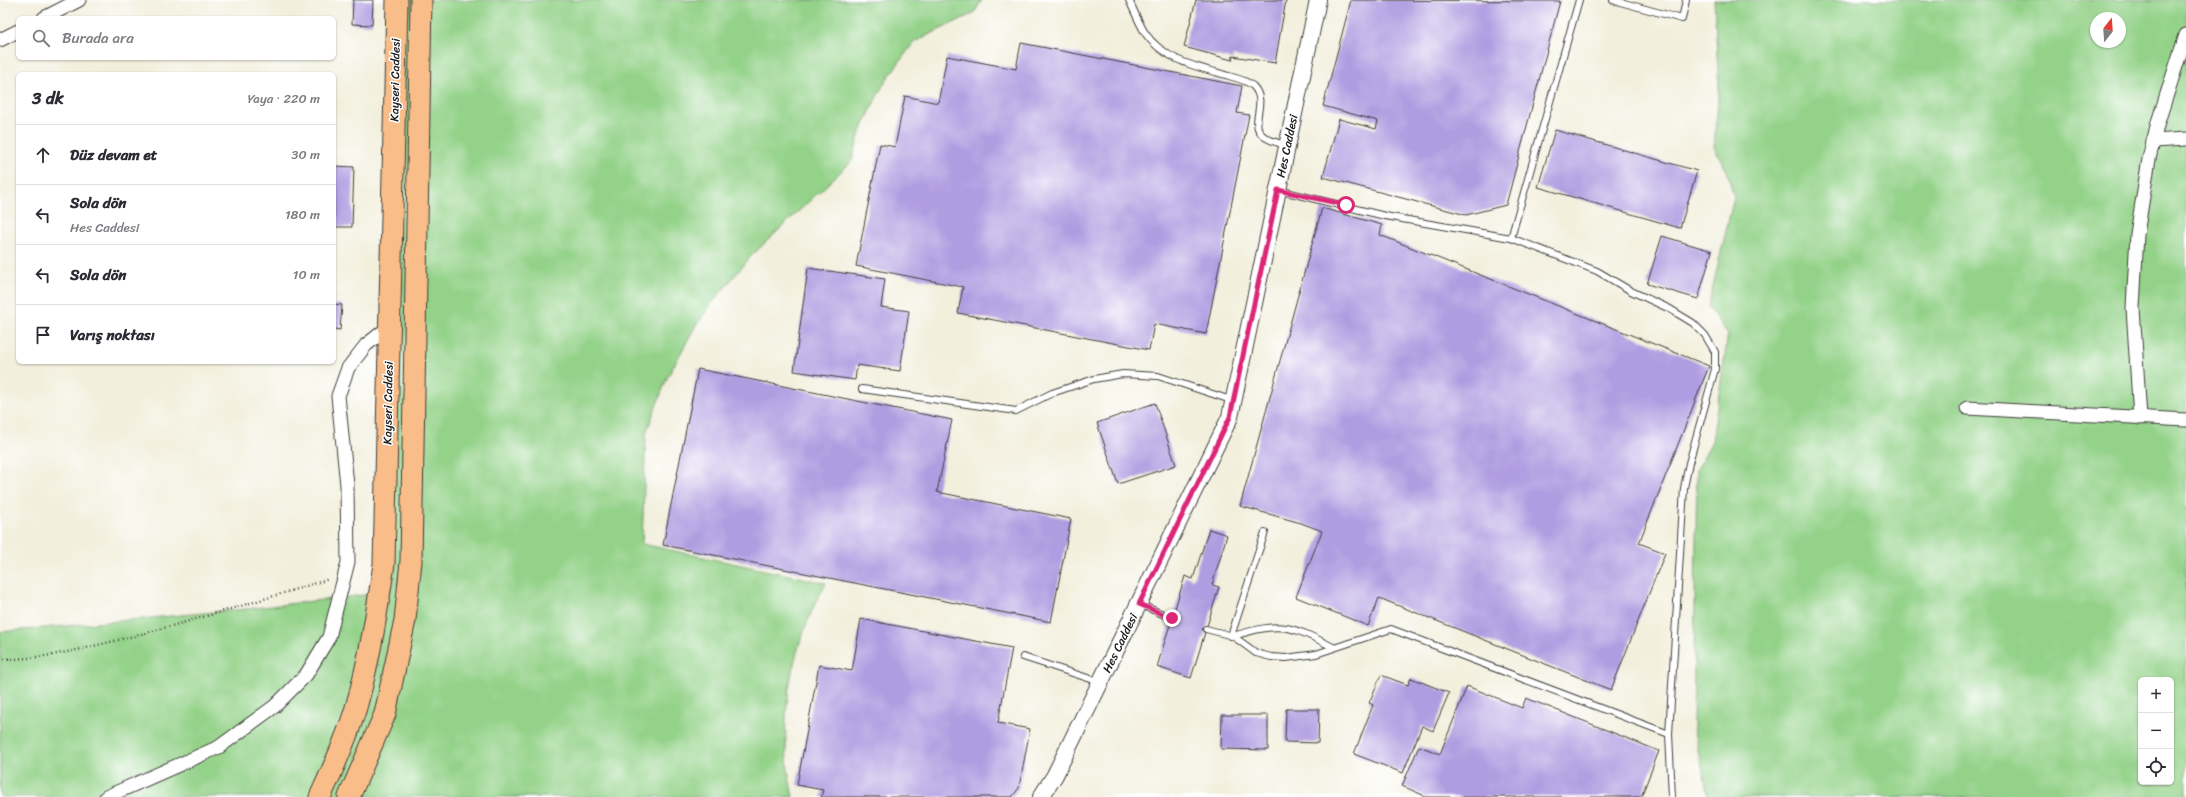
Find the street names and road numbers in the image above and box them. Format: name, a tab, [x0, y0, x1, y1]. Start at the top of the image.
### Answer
street label: Kayseri Caddesi	[383, 38, 407, 122]
street label: Hes Caddesi	[1270, 112, 1305, 180]
street label: Kayseri Caddesi	[376, 361, 400, 445]
street label: Hes Caddesi	[1096, 609, 1144, 677]

